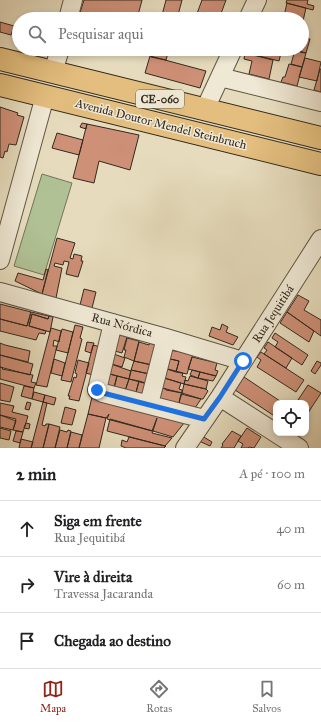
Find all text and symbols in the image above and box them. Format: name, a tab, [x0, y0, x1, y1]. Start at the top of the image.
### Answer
search box	[12, 12, 309, 56]
icon: search	[26, 23, 48, 45]
text: Pesquisar aqui	[58, 25, 144, 43]
road number: CE-060	[136, 90, 184, 108]
street label: Avenida Doutor Mendel Steinbruch	[73, 96, 248, 152]
street label: Rua Jequitibá	[249, 282, 298, 346]
street label: Rua Nórdica	[90, 310, 155, 340]
route start	[234, 352, 252, 370]
route end	[88, 381, 106, 399]
map controls	[273, 400, 309, 436]
button: locate	[273, 400, 309, 436]
text: 2 min	[16, 464, 56, 485]
text: A pé · 100 m	[239, 466, 305, 482]
text: Siga em frente	[54, 512, 142, 530]
icon: ahead	[16, 518, 38, 540]
text: 40 m	[276, 521, 305, 537]
text: Rua Jequitibá	[54, 530, 125, 546]
text: Vire à direita	[54, 568, 132, 586]
icon: right	[16, 574, 38, 596]
text: 60 m	[277, 577, 305, 593]
text: Travessa Jacaranda	[54, 586, 153, 602]
icon: arrive	[16, 630, 38, 652]
text: Chegada ao destino	[54, 632, 171, 650]
tab: Mapa	[40, 678, 66, 715]
tab: Rotas	[146, 678, 172, 715]
tab: Salvos	[252, 678, 281, 715]

